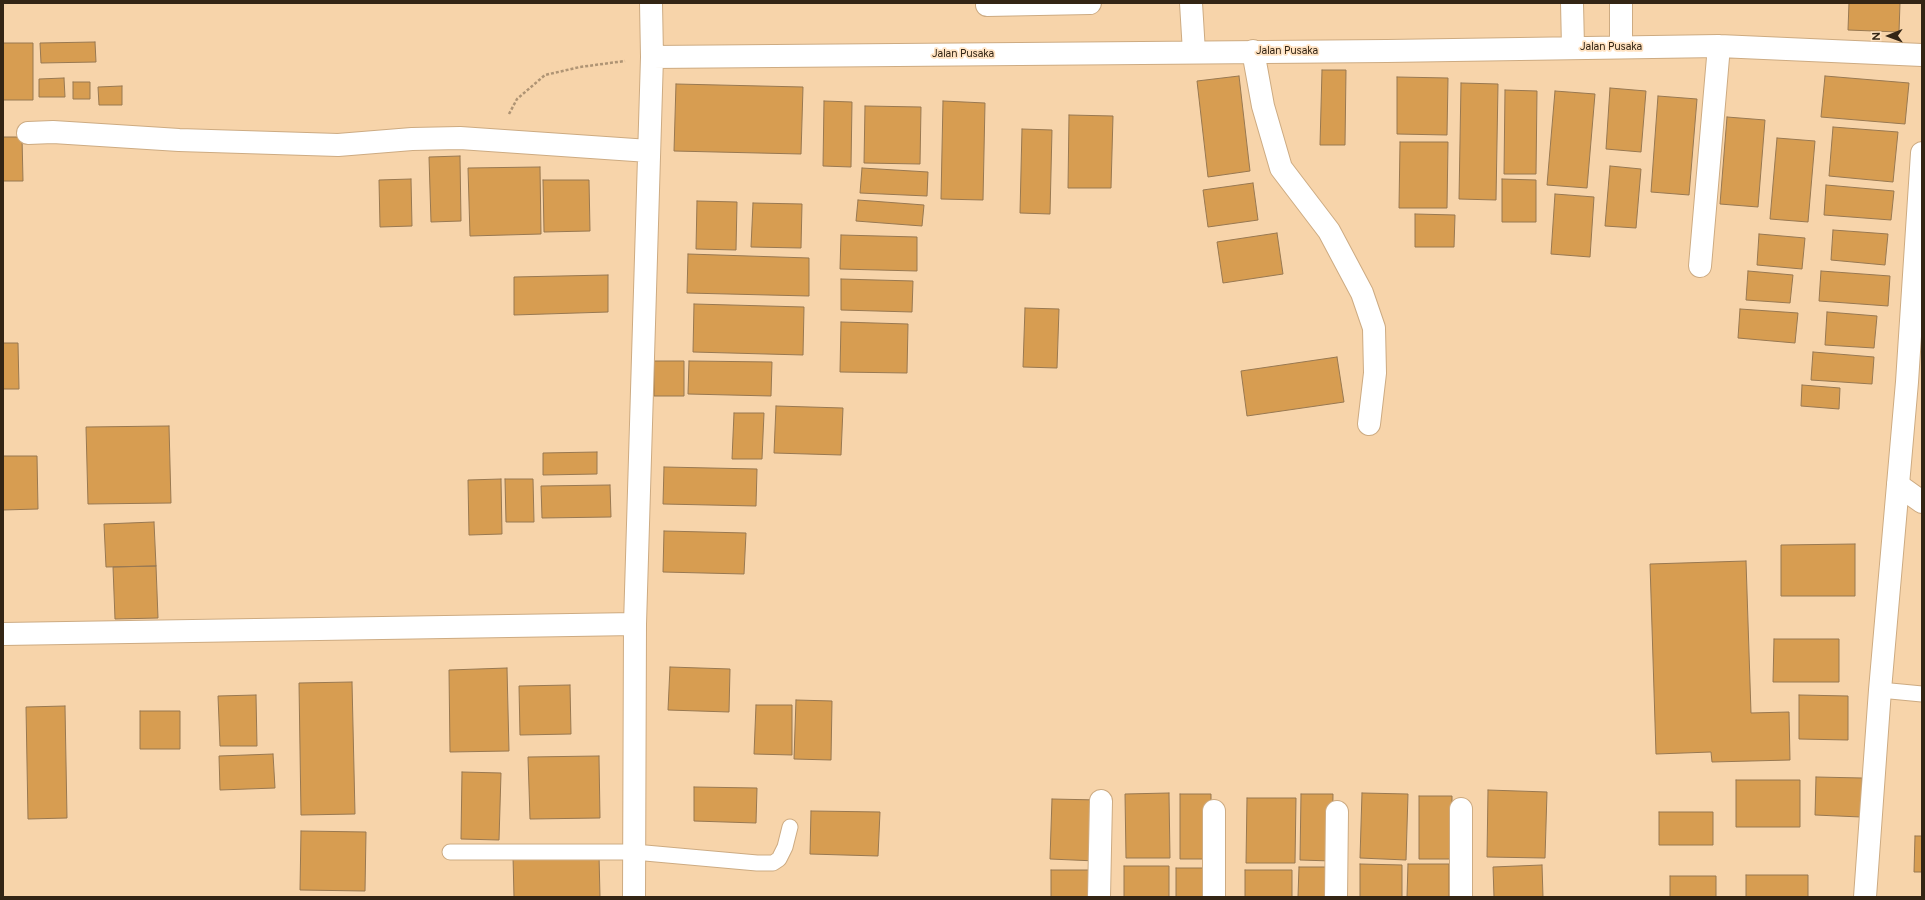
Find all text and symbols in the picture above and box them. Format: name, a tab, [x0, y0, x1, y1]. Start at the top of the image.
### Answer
north arrow	[1869, 16, 1909, 56]
text: N	[1870, 32, 1883, 41]
street label: Jalan Pusaka	[1580, 40, 1642, 54]
street label: Jalan Pusaka	[1256, 44, 1318, 58]
street label: Jalan Pusaka	[932, 47, 994, 61]

